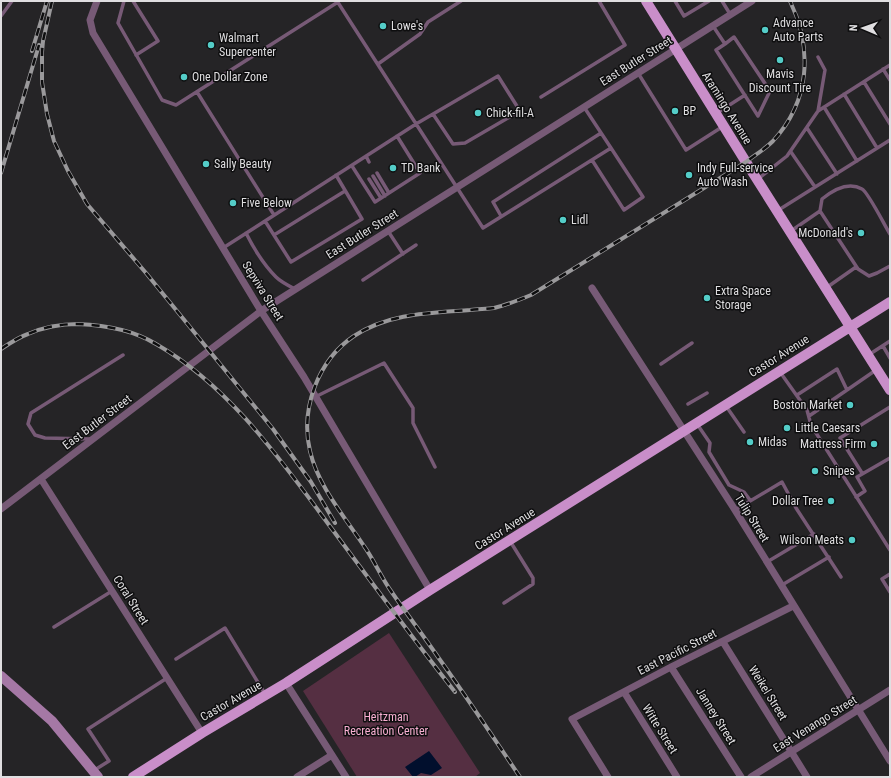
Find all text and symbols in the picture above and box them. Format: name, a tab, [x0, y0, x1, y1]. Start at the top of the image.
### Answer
north arrow	[843, 8, 883, 48]
place label: Advance Auto Parts	[773, 16, 823, 44]
place label: Lowe's	[391, 19, 423, 33]
marker: Lowe's	[378, 21, 388, 31]
text: N	[847, 24, 860, 31]
marker: Advance Auto Parts	[760, 25, 770, 35]
place label: Walmart Supercenter	[219, 31, 276, 59]
street label: East Butler Street	[597, 33, 675, 89]
marker: Walmart Supercenter	[206, 40, 216, 50]
marker: Mavis Discount Tire	[775, 55, 785, 65]
place label: Mavis Discount Tire	[749, 67, 812, 95]
street label: Aramingo Avenue	[699, 69, 755, 147]
place label: One Dollar Zone	[192, 70, 268, 84]
marker: One Dollar Zone	[179, 72, 189, 82]
place label: BP	[683, 104, 697, 118]
place label: Chick-fil-A	[486, 106, 534, 120]
marker: BP	[670, 106, 680, 116]
marker: Chick-fil-A	[473, 108, 483, 118]
place label: Sally Beauty	[214, 157, 272, 171]
marker: Sally Beauty	[201, 159, 211, 169]
place label: TD Bank	[401, 161, 441, 175]
place label: Indy Full-service Auto Wash	[697, 161, 774, 189]
marker: TD Bank	[388, 163, 398, 173]
marker: Indy Full-service Auto Wash	[684, 170, 694, 180]
place label: Five Below	[241, 196, 292, 210]
marker: Five Below	[228, 198, 238, 208]
street label: East Butler Street	[323, 206, 401, 262]
place label: Lidl	[571, 213, 588, 227]
marker: Lidl	[558, 215, 568, 225]
place label: McDonald's	[798, 226, 853, 240]
marker: McDonald's	[856, 228, 866, 238]
street label: Sepviva Street	[239, 259, 287, 324]
place label: Extra Space Storage	[715, 284, 771, 312]
marker: Extra Space Storage	[702, 293, 712, 303]
street label: Castor Avenue	[746, 332, 812, 380]
street label: East Butler Street	[60, 391, 134, 452]
place label: Boston Market	[773, 398, 842, 412]
marker: Boston Market	[845, 400, 855, 410]
place label: Little Caesars	[795, 421, 860, 435]
marker: Little Caesars	[782, 423, 792, 433]
place label: Midas	[758, 435, 787, 449]
marker: Midas	[745, 437, 755, 447]
place label: Mattress Firm	[800, 437, 866, 451]
marker: Mattress Firm	[869, 439, 879, 449]
place label: Snipes	[823, 464, 855, 478]
marker: Snipes	[810, 466, 820, 476]
street label: Tulip Street	[732, 491, 772, 545]
place label: Dollar Tree	[772, 494, 823, 508]
marker: Dollar Tree	[826, 496, 836, 506]
street label: Castor Avenue	[472, 505, 538, 553]
place label: Wilson Meats	[780, 533, 844, 547]
marker: Wilson Meats	[847, 535, 857, 545]
street label: Coral Street	[110, 573, 152, 628]
street label: East Pacific Street	[635, 626, 719, 678]
street label: Weikel Street	[746, 663, 791, 723]
street label: Castor Avenue	[198, 678, 264, 724]
street label: Janney Street	[693, 685, 739, 747]
street label: East Venango Street	[771, 692, 860, 755]
street label: Witte Street	[639, 702, 681, 757]
park label: Heitzman Recreation Center	[344, 710, 429, 738]

